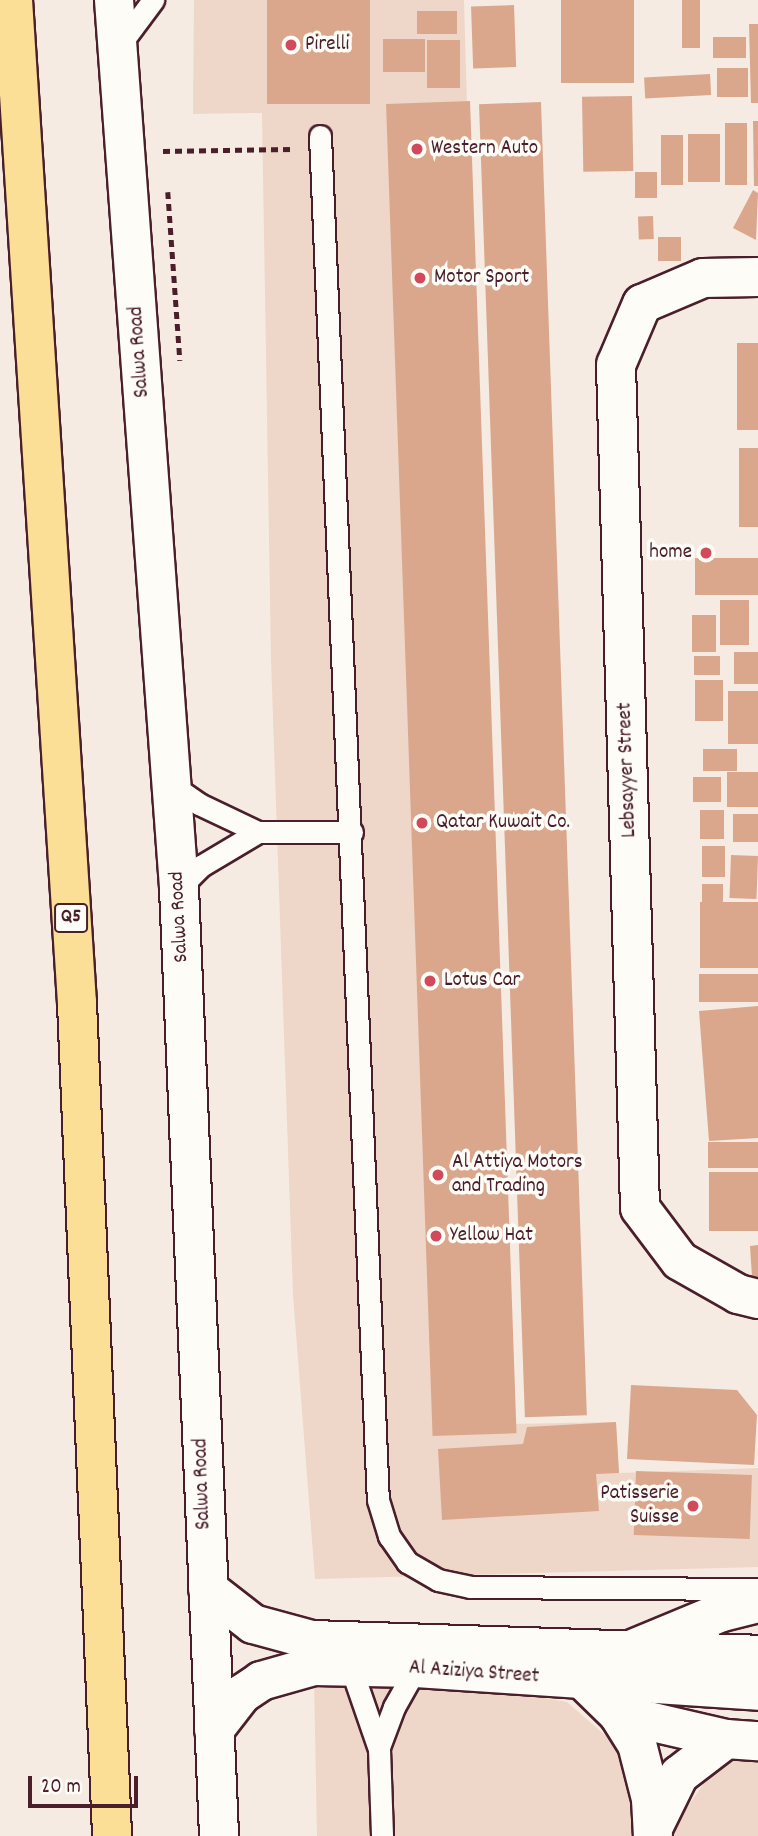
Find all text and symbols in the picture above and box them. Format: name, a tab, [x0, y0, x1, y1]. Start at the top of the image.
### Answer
place label: Pirelli	[305, 32, 349, 58]
marker: Pirelli	[283, 37, 299, 53]
place label: Western Auto	[431, 136, 538, 162]
marker: Western Auto	[409, 141, 425, 157]
place label: Motor Sport	[434, 265, 529, 291]
marker: Motor Sport	[412, 270, 428, 286]
street label: Salwa Road	[124, 305, 156, 399]
place label: home	[649, 540, 692, 566]
marker: home	[698, 545, 714, 561]
street label: Lebsayyer Street	[613, 702, 643, 838]
place label: Qatar Kuwait Co.	[436, 810, 570, 836]
marker: Qatar Kuwait Co.	[414, 815, 430, 831]
street label: Salwa Road	[165, 871, 195, 963]
road number: Q5	[54, 902, 88, 934]
place label: Lotus Car	[444, 968, 520, 994]
marker: Lotus Car	[422, 973, 438, 989]
place label: Al Attiya Motors and Trading	[452, 1150, 583, 1200]
marker: Al Attiya Motors and Trading	[430, 1167, 446, 1183]
place label: Yellow Hat	[450, 1223, 533, 1249]
marker: Yellow Hat	[428, 1228, 444, 1244]
street label: Salwa Road	[189, 1438, 217, 1530]
place label: Patisserie Suisse	[600, 1481, 679, 1531]
marker: Patisserie Suisse	[685, 1498, 701, 1514]
street label: Al Aziziya Street	[408, 1656, 540, 1690]
scale bar	[32, 1762, 142, 1806]
text: 20 m	[41, 1773, 81, 1803]

